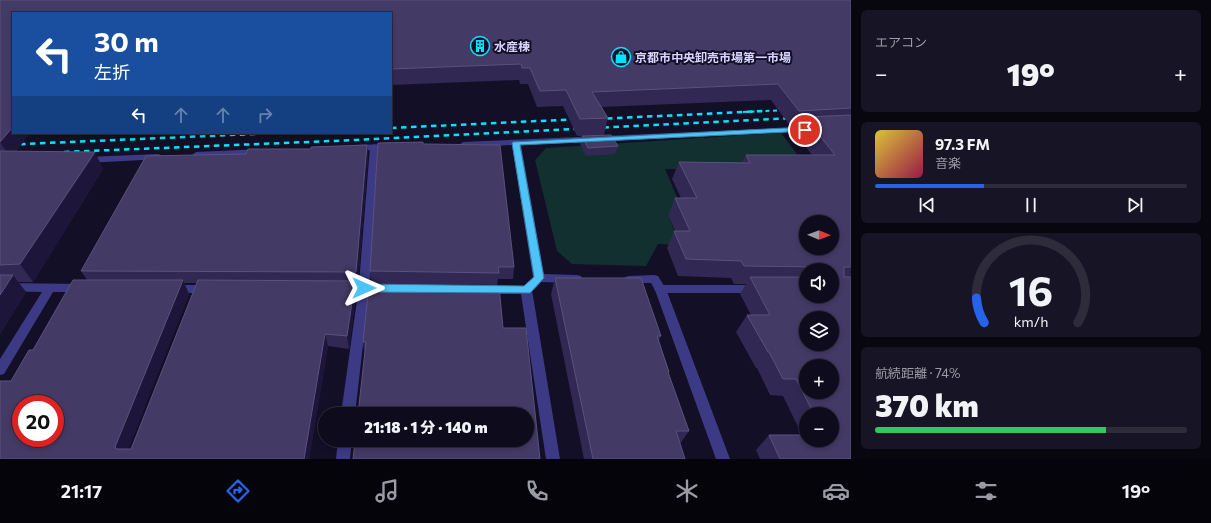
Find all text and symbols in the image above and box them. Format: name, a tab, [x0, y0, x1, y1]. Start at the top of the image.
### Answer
text: 30 m	[94, 24, 159, 58]
icon: left	[28, 28, 80, 80]
text: エアコン	[875, 34, 927, 50]
building icon: 水産棟	[469, 35, 491, 57]
place label: 水産棟	[494, 39, 530, 53]
shop icon: 京都市中央卸売市場第一市場	[610, 46, 632, 68]
place label: 京都市中央卸売市場第一市場	[635, 50, 791, 64]
text: 19°	[1007, 55, 1055, 92]
text: −	[875, 60, 888, 87]
text: +	[1174, 60, 1187, 87]
text: 左折	[94, 61, 130, 83]
icon: left	[128, 104, 150, 126]
icon: ahead	[170, 104, 192, 126]
icon: ahead	[212, 104, 234, 126]
icon: right	[254, 104, 276, 126]
pin	[788, 113, 822, 147]
icon: arrive	[794, 119, 816, 141]
text: 97.3 FM	[935, 135, 990, 153]
text: 音楽	[935, 155, 961, 171]
icon: previous	[916, 194, 938, 216]
icon: pause	[1020, 194, 1042, 216]
icon: next	[1124, 194, 1146, 216]
north arrow	[799, 215, 839, 255]
map controls	[799, 215, 839, 447]
button: sound	[799, 263, 839, 303]
text: 16	[1009, 264, 1053, 315]
position arrow	[343, 267, 385, 309]
button: layers	[799, 311, 839, 351]
text: km/h	[1014, 312, 1048, 330]
button: +	[799, 359, 839, 399]
text: 航続距離 · 74%	[875, 365, 960, 381]
text: 370 km	[875, 386, 979, 423]
speed limit sign: 20	[12, 395, 64, 447]
button: −	[799, 407, 839, 447]
text: 21:18 · 1 分 · 140 m	[364, 418, 488, 436]
icon: directions	[224, 477, 252, 505]
icon: music	[373, 477, 401, 505]
icon: phone	[523, 477, 551, 505]
icon: climate	[673, 477, 701, 505]
icon: car	[822, 477, 850, 505]
icon: filters	[972, 477, 1000, 505]
text: 21:17	[61, 480, 102, 502]
text: 19°	[1122, 480, 1150, 502]

